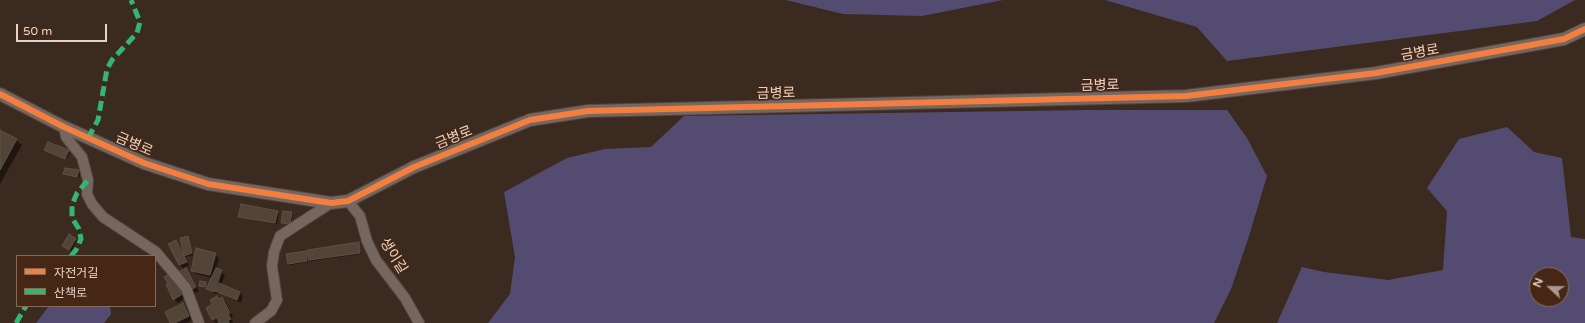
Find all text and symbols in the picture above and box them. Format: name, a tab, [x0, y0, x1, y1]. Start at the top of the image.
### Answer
scale bar	[18, 16, 109, 42]
text: 50 m	[23, 24, 52, 38]
street label: 금병로	[1400, 41, 1440, 65]
street label: 금병로	[1081, 77, 1119, 95]
street label: 금병로	[757, 85, 795, 103]
street label: 금병로	[433, 123, 475, 153]
street label: 금병로	[113, 130, 155, 160]
street label: 생이길	[376, 235, 410, 277]
legend	[16, 255, 156, 307]
text: 자전거길	[54, 266, 98, 280]
north arrow	[1529, 267, 1569, 307]
text: N	[1531, 276, 1546, 289]
text: 산책로	[54, 286, 87, 300]

